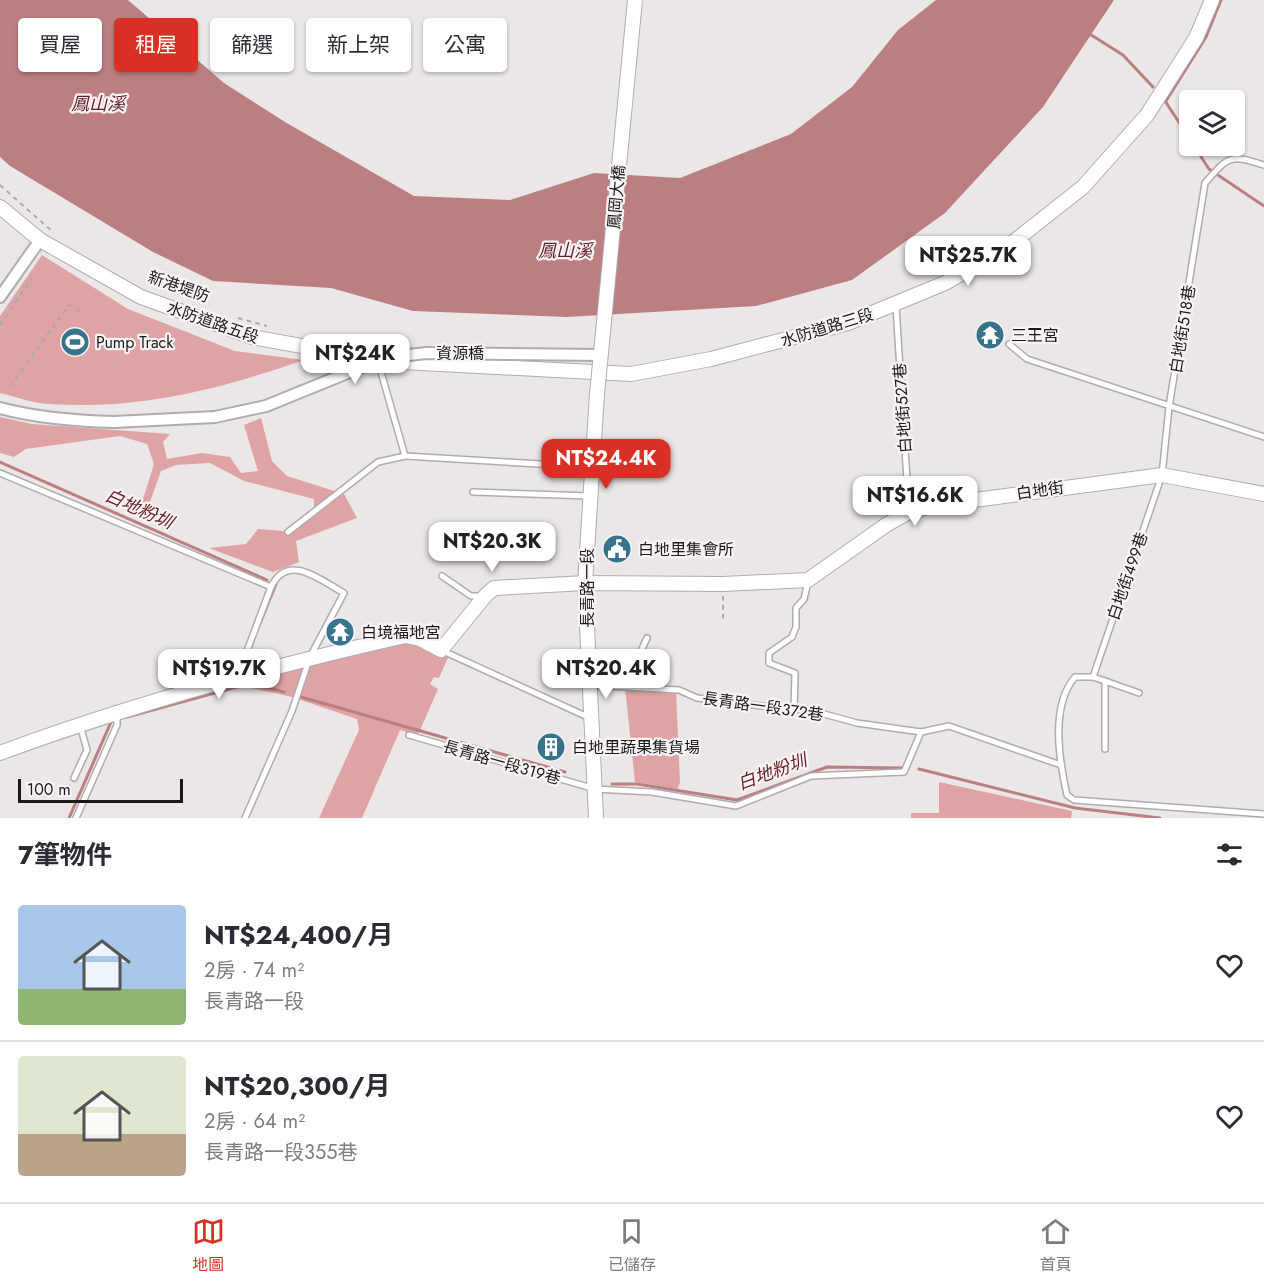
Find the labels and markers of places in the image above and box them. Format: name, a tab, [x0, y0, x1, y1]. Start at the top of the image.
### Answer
pin: NT$25.7K	[906, 236, 1030, 287]
temple icon: 三王宮	[974, 319, 1006, 351]
place label: 三王宮	[1011, 324, 1059, 347]
sports icon: Pump Track	[59, 326, 91, 358]
place label: Pump Track	[96, 331, 174, 354]
pin: NT$24K	[306, 334, 404, 385]
pin: NT$24.4K	[544, 439, 668, 490]
pin: NT$16.6K	[853, 476, 977, 527]
pin: NT$20.3K	[430, 522, 554, 573]
public building icon: 白地里集會所	[601, 533, 633, 565]
place label: 白地里集會所	[638, 538, 734, 561]
temple icon: 白境福地宮	[324, 616, 356, 648]
place label: 白境福地宮	[361, 621, 441, 644]
pin: NT$19.7K	[157, 649, 281, 700]
pin: NT$20.4K	[544, 649, 668, 700]
building icon: 白地里蔬果集貨場	[535, 731, 567, 763]
place label: 白地里蔬果集貨場	[572, 736, 700, 759]

